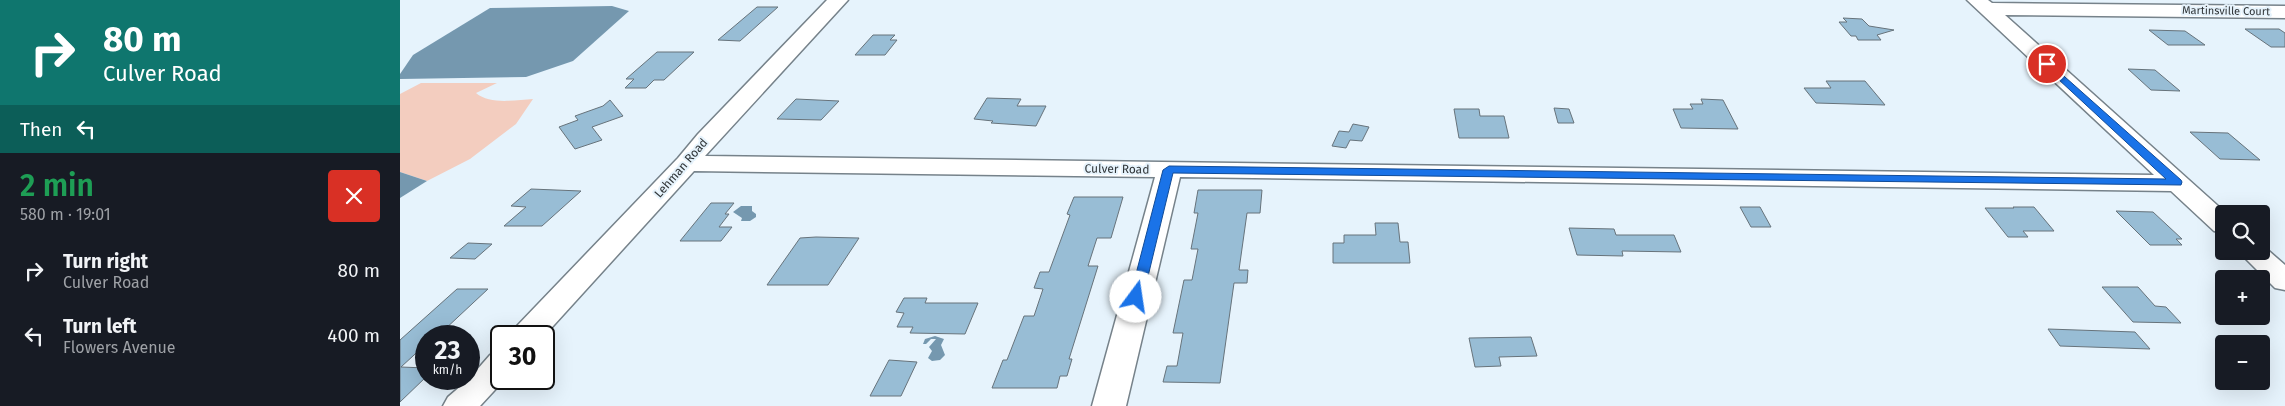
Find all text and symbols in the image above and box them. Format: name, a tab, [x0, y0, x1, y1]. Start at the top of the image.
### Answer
street label: Martinsville Court	[2182, 4, 2270, 18]
text: 80 m	[103, 18, 182, 60]
icon: right	[20, 20, 85, 85]
pin	[2026, 43, 2068, 85]
icon: arrive	[2033, 50, 2061, 78]
text: Culver Road	[103, 60, 222, 87]
icon: left	[72, 115, 100, 143]
text: Then	[20, 118, 62, 141]
street label: Lehman Road	[651, 136, 711, 200]
street label: Culver Road	[1084, 161, 1150, 177]
text: 2 min	[20, 168, 94, 204]
button: close	[328, 170, 380, 222]
text: 580 m · 19:01	[20, 205, 111, 224]
map controls	[2215, 205, 2270, 390]
button: search	[2215, 205, 2270, 260]
text: Turn right	[63, 250, 148, 273]
icon: right	[20, 257, 48, 285]
text: 80 m	[338, 259, 380, 282]
position arrow	[1109, 270, 1161, 322]
button: +	[2215, 270, 2270, 325]
text: Culver Road	[63, 273, 149, 292]
text: Turn left	[63, 315, 137, 338]
icon: left	[20, 322, 48, 350]
text: 400 m	[327, 324, 380, 347]
speed limit sign: 30	[490, 325, 555, 390]
button: −	[2215, 335, 2270, 390]
text: 23	[435, 336, 460, 366]
text: Flowers Avenue	[63, 338, 176, 357]
text: km/h	[433, 363, 462, 377]

